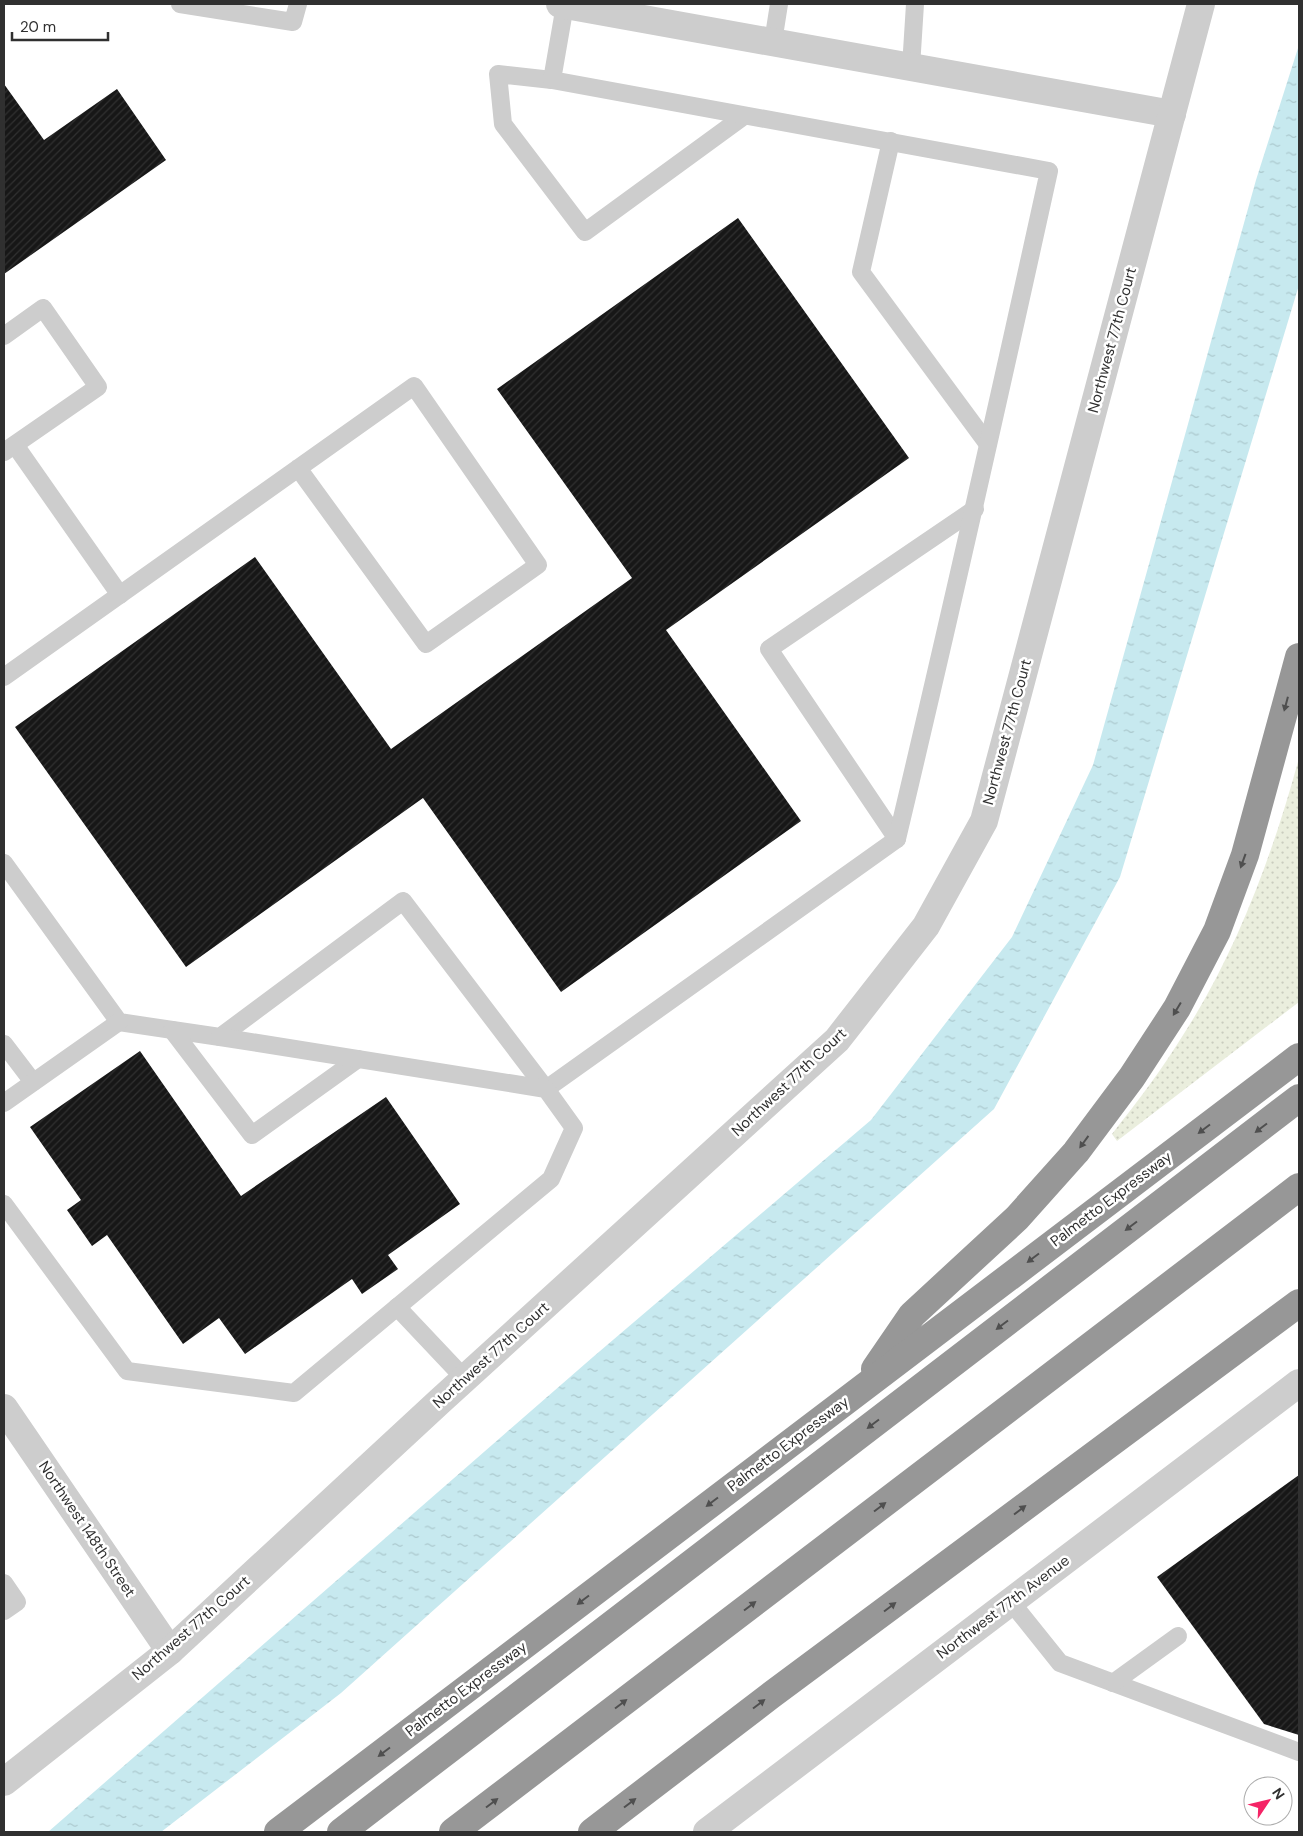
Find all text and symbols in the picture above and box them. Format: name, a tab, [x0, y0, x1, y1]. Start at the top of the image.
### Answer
scale bar	[12, 10, 109, 42]
text: 20 m	[20, 17, 56, 37]
street label: Northwest 77th Court	[1083, 265, 1141, 415]
street label: Northwest 77th Court	[978, 657, 1036, 807]
one-way arrow	[1282, 697, 1290, 712]
one-way arrow	[1239, 854, 1247, 869]
one-way arrow	[1172, 1002, 1181, 1015]
street label: Northwest 77th Court	[727, 1023, 851, 1141]
one-way arrow	[1254, 1122, 1267, 1133]
one-way arrow	[1198, 1123, 1211, 1134]
one-way arrow	[1079, 1135, 1089, 1149]
street label: Palmetto Expressway	[1046, 1146, 1176, 1251]
one-way arrow	[1125, 1221, 1138, 1232]
one-way arrow	[1026, 1253, 1040, 1263]
street label: Northwest 77th Court	[428, 1297, 554, 1413]
one-way arrow	[995, 1320, 1009, 1330]
street label: Palmetto Expressway	[723, 1391, 853, 1496]
one-way arrow	[866, 1419, 880, 1429]
street label: Northwest 148th Street	[34, 1457, 140, 1601]
one-way arrow	[706, 1496, 719, 1507]
one-way arrow	[873, 1502, 887, 1512]
one-way arrow	[1013, 1505, 1027, 1515]
street label: Northwest 77th Avenue	[932, 1550, 1074, 1664]
street label: Northwest 77th Court	[128, 1571, 254, 1685]
one-way arrow	[576, 1595, 590, 1605]
one-way arrow	[743, 1600, 756, 1611]
one-way arrow	[883, 1602, 897, 1612]
street label: Palmetto Expressway	[401, 1636, 531, 1741]
one-way arrow	[614, 1699, 628, 1709]
one-way arrow	[752, 1699, 766, 1709]
one-way arrow	[378, 1746, 391, 1757]
north arrow	[1243, 1776, 1293, 1826]
text: N	[1268, 1784, 1289, 1803]
one-way arrow	[485, 1797, 498, 1808]
one-way arrow	[623, 1797, 636, 1808]

